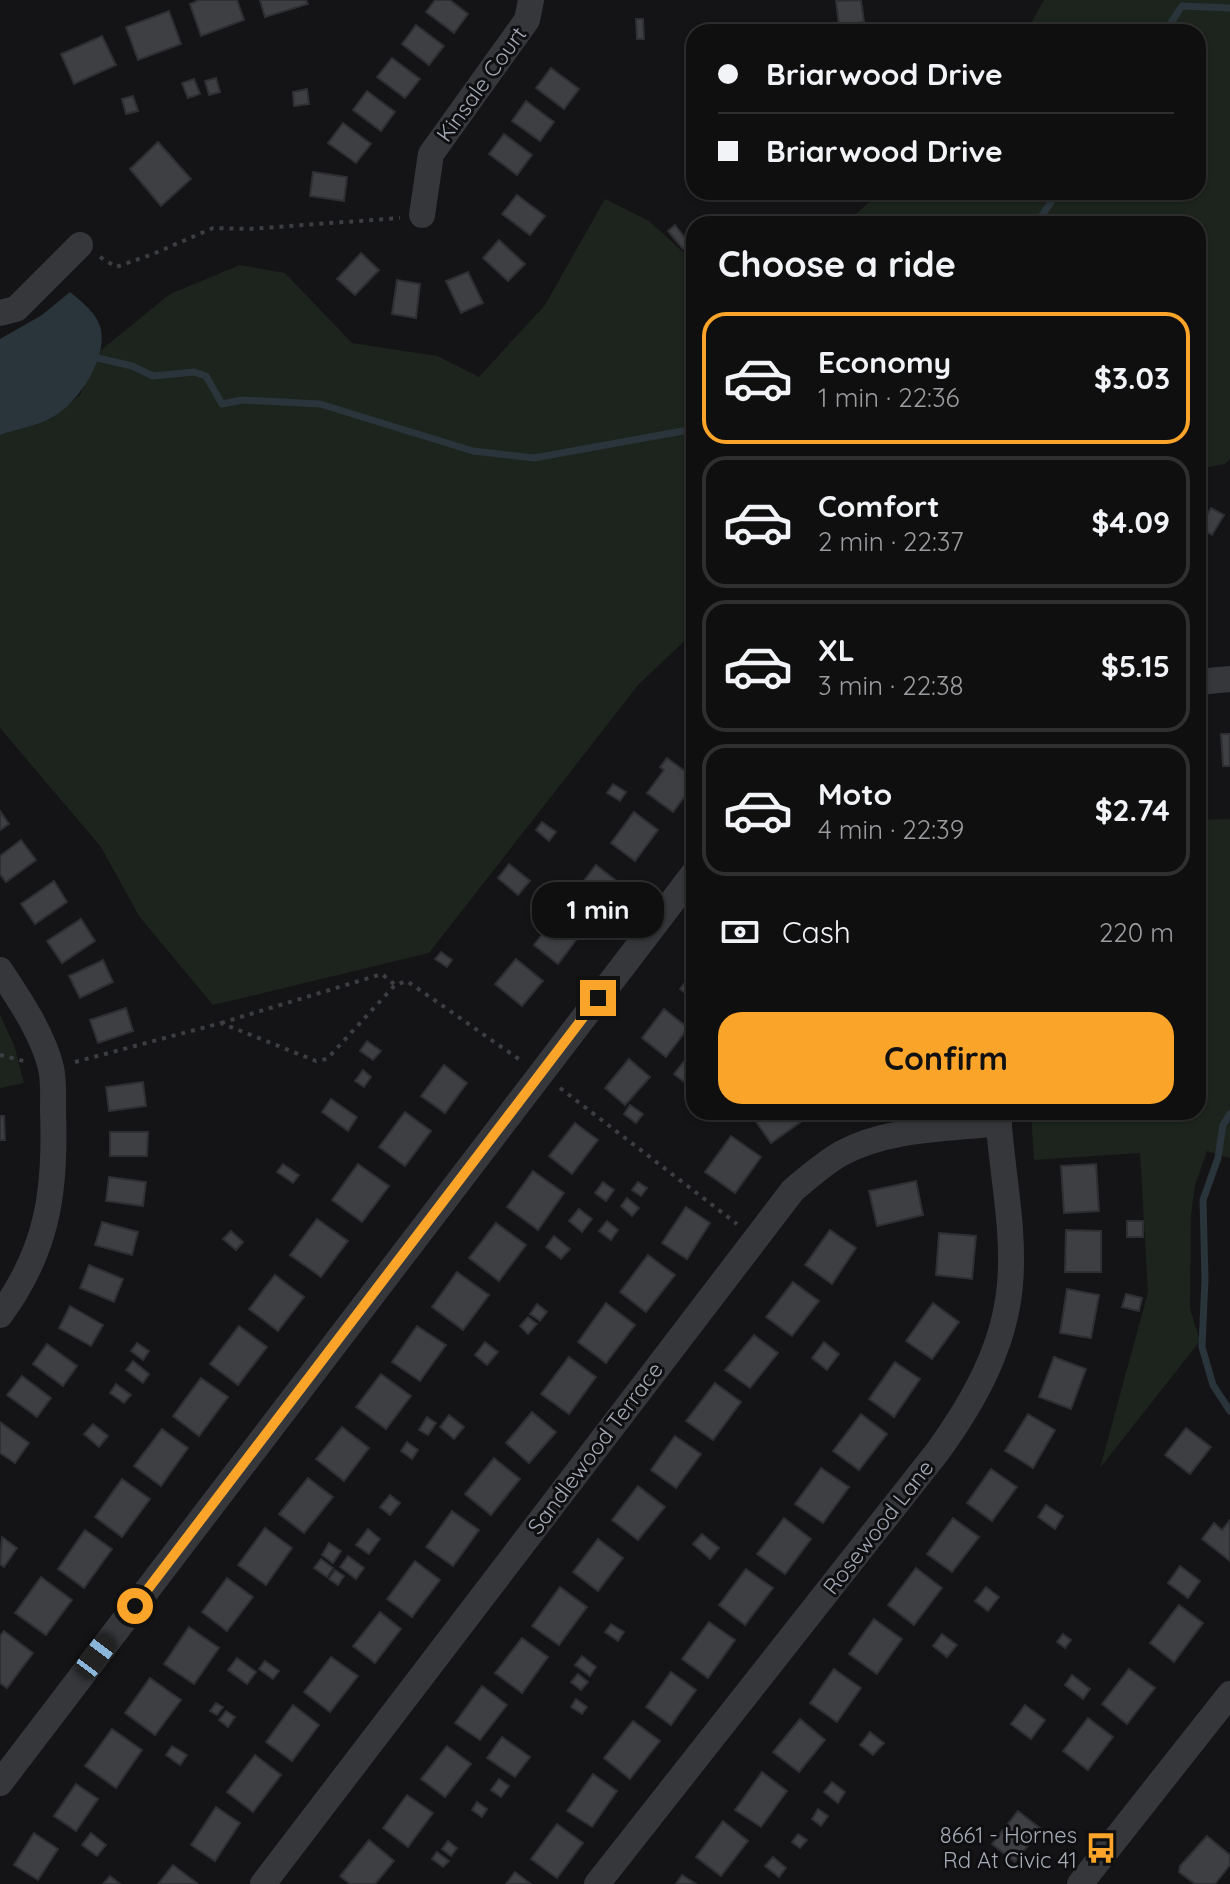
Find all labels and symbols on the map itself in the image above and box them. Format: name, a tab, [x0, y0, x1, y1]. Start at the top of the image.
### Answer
street label: Kinsale Court	[430, 21, 532, 147]
callout: 1 min	[532, 882, 664, 938]
route end	[580, 980, 616, 1016]
street label: Sandlewood Terrace	[521, 1356, 669, 1540]
street label: Rosewood Lane	[817, 1454, 939, 1600]
route start	[117, 1588, 153, 1624]
car	[72, 1630, 120, 1682]
place label: 8661 - Hornes Rd At Civic 41	[940, 1821, 1077, 1874]
bus stop icon: 8661 - Hornes Rd At Civic 41	[1084, 1831, 1118, 1865]

